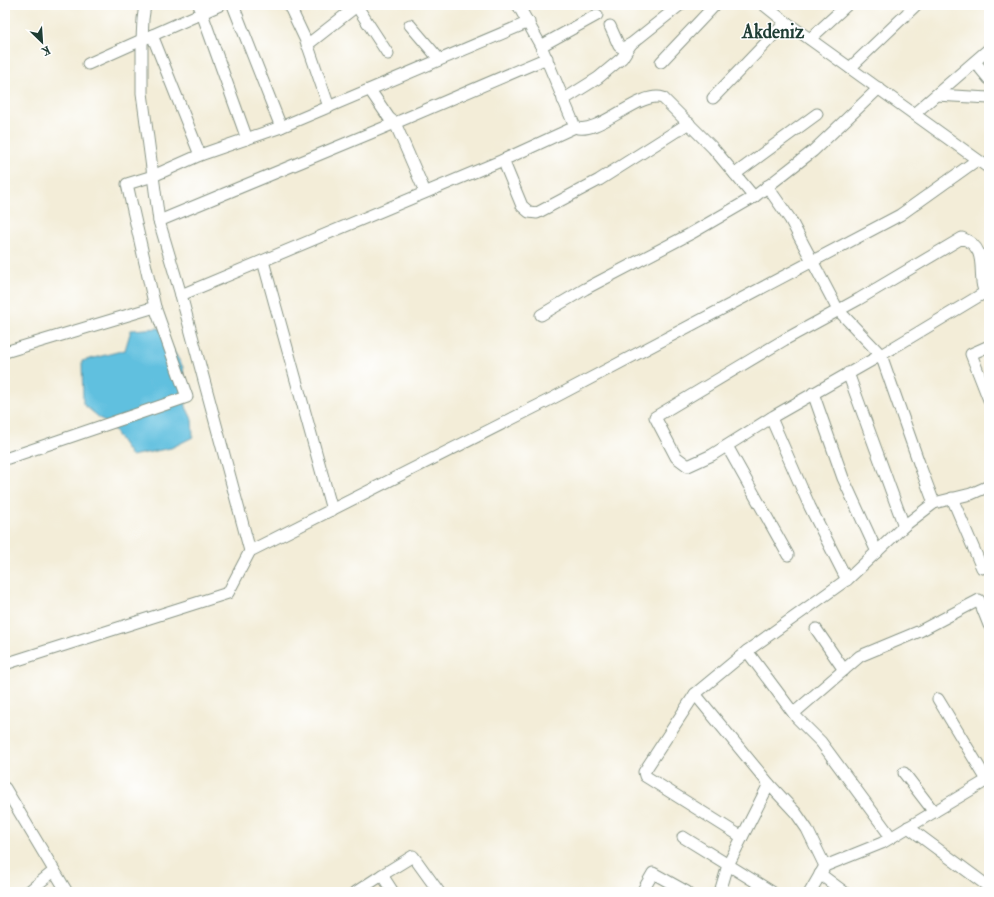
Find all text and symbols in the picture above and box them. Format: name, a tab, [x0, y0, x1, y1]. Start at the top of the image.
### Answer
district label: Akdeniz	[741, 20, 805, 44]
north arrow	[22, 22, 62, 62]
text: K	[39, 43, 52, 59]

